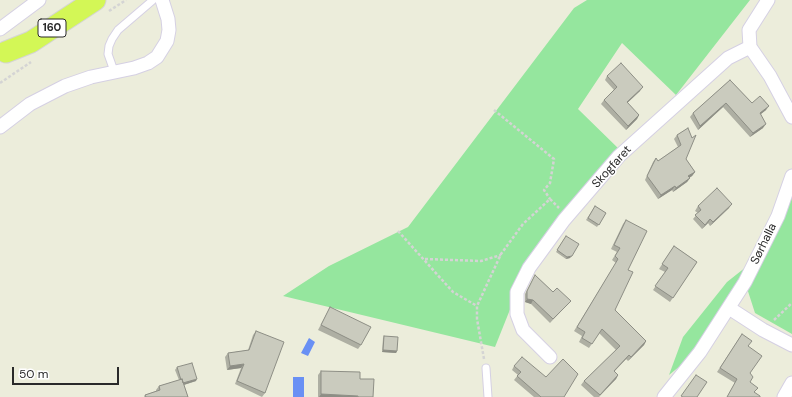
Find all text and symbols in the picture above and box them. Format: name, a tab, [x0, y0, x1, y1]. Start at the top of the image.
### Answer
road number: 160	[38, 19, 66, 37]
street label: Skogfaret	[589, 143, 635, 191]
street label: Sørhalla	[748, 221, 780, 267]
scale bar	[14, 359, 121, 385]
text: 50 m	[19, 366, 48, 382]

